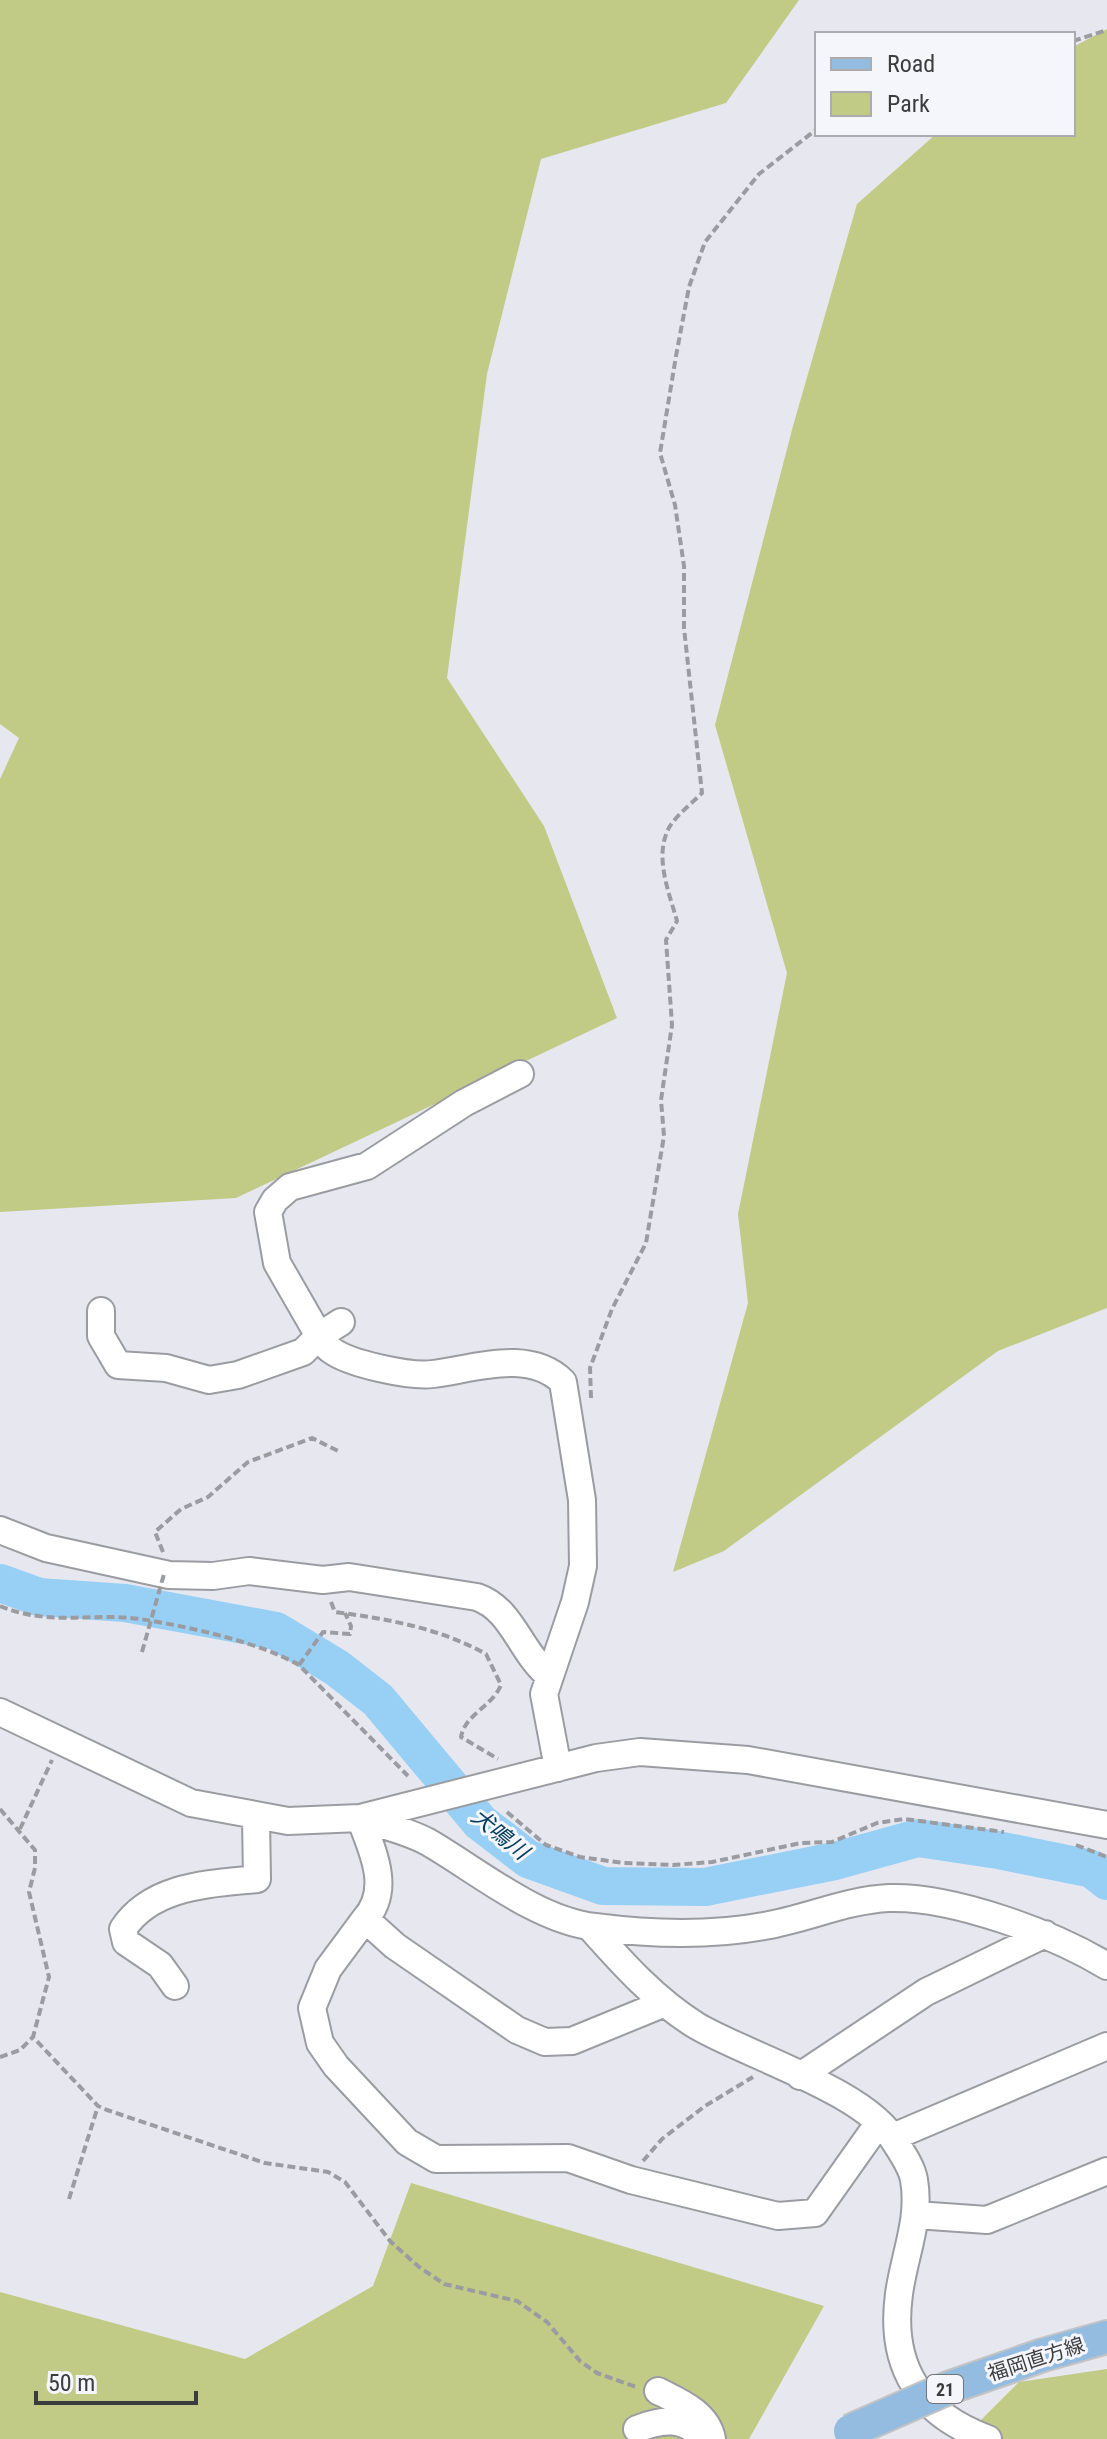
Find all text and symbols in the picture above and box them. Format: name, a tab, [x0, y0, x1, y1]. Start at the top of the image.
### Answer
legend	[815, 32, 1075, 136]
text: Road	[887, 50, 935, 78]
text: Park	[887, 90, 930, 118]
water label: 犬鳴川	[466, 1804, 535, 1866]
street label: 福岡直方線	[985, 2332, 1087, 2386]
scale bar	[36, 2355, 196, 2405]
text: 50 m	[48, 2369, 95, 2397]
road number: 21	[927, 2375, 963, 2403]

